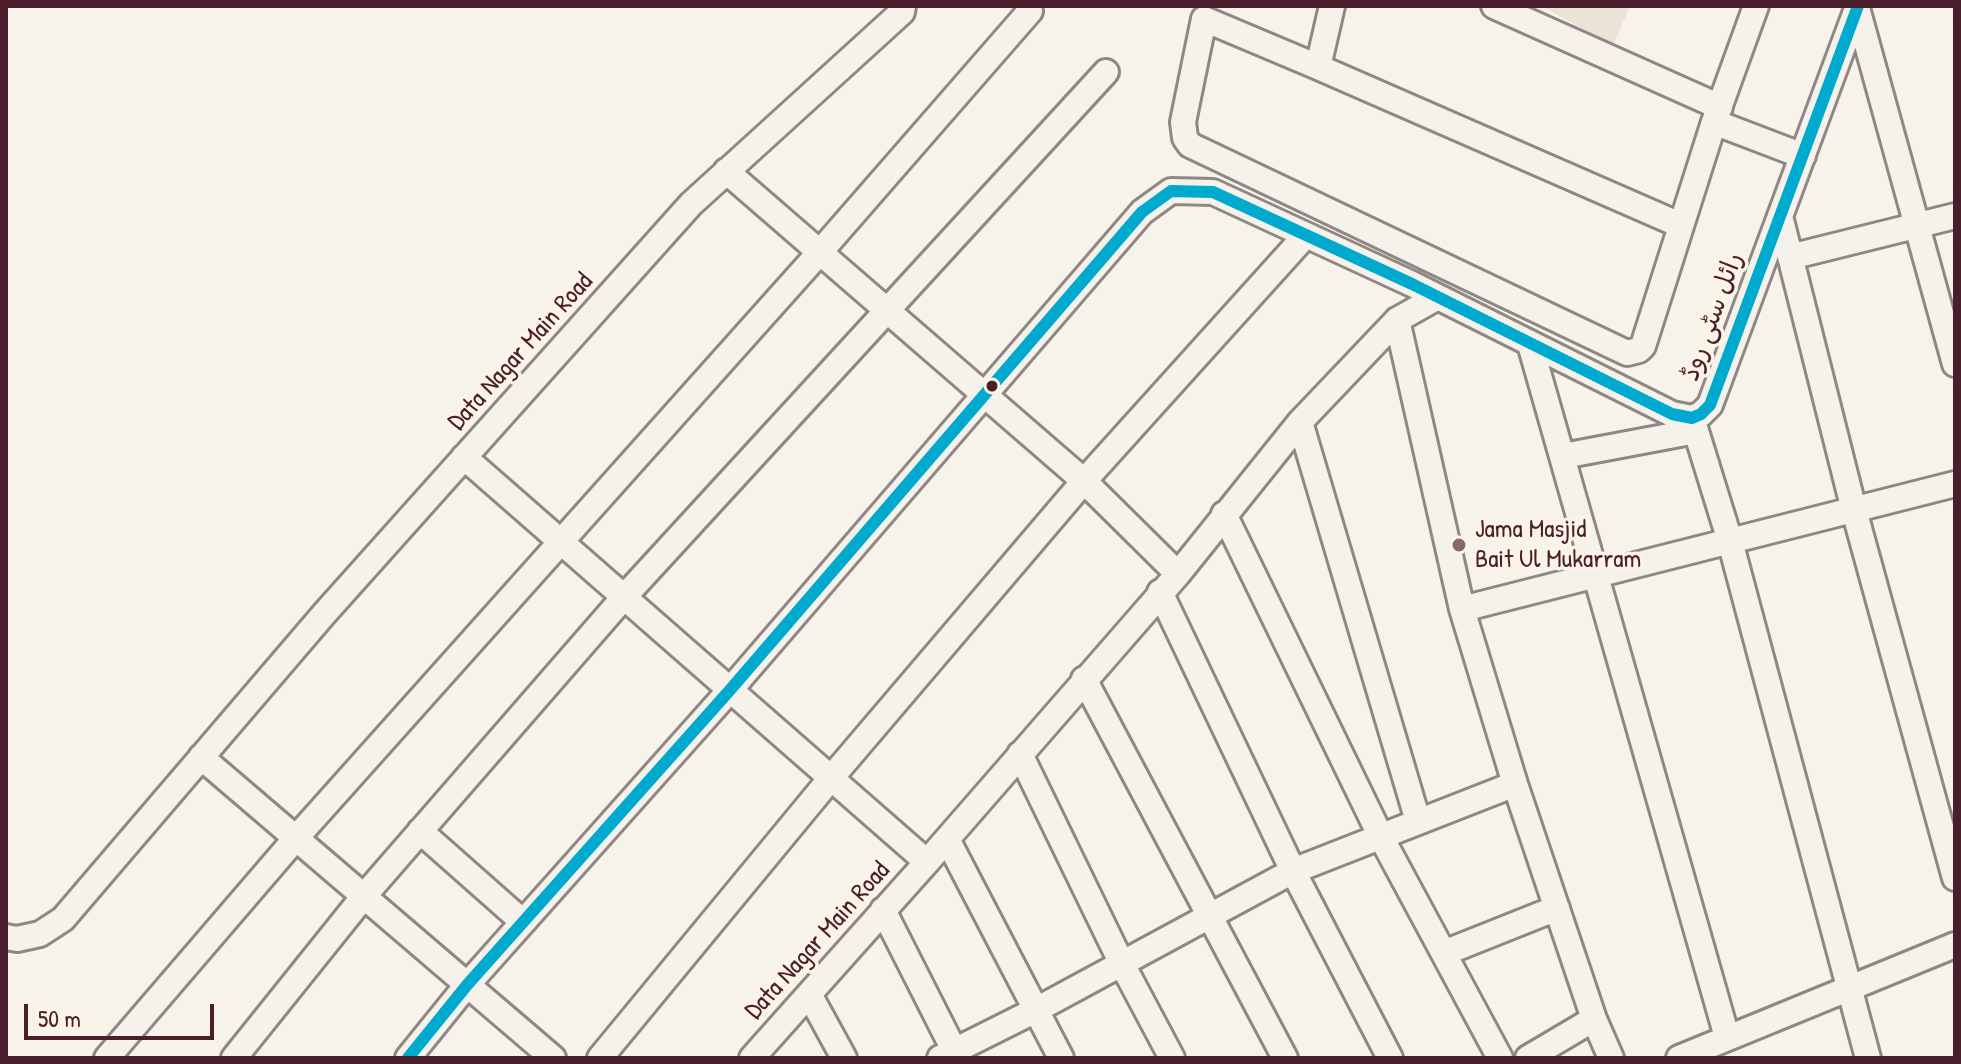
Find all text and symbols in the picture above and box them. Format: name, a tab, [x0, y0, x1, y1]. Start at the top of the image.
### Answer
street label: رائل سٹی روڈ	[1675, 248, 1751, 386]
street label: Data Nagar Main Road	[442, 267, 600, 437]
unlabelled marker	[984, 378, 1000, 394]
place label: Jama Masjid Bait Ul Mukarram	[1475, 514, 1641, 576]
marker: Jama Masjid Bait Ul Mukarram	[1450, 536, 1468, 554]
street label: Data Nagar Main Road	[739, 856, 897, 1026]
scale bar	[28, 988, 218, 1038]
text: 50 m	[38, 1002, 81, 1034]

